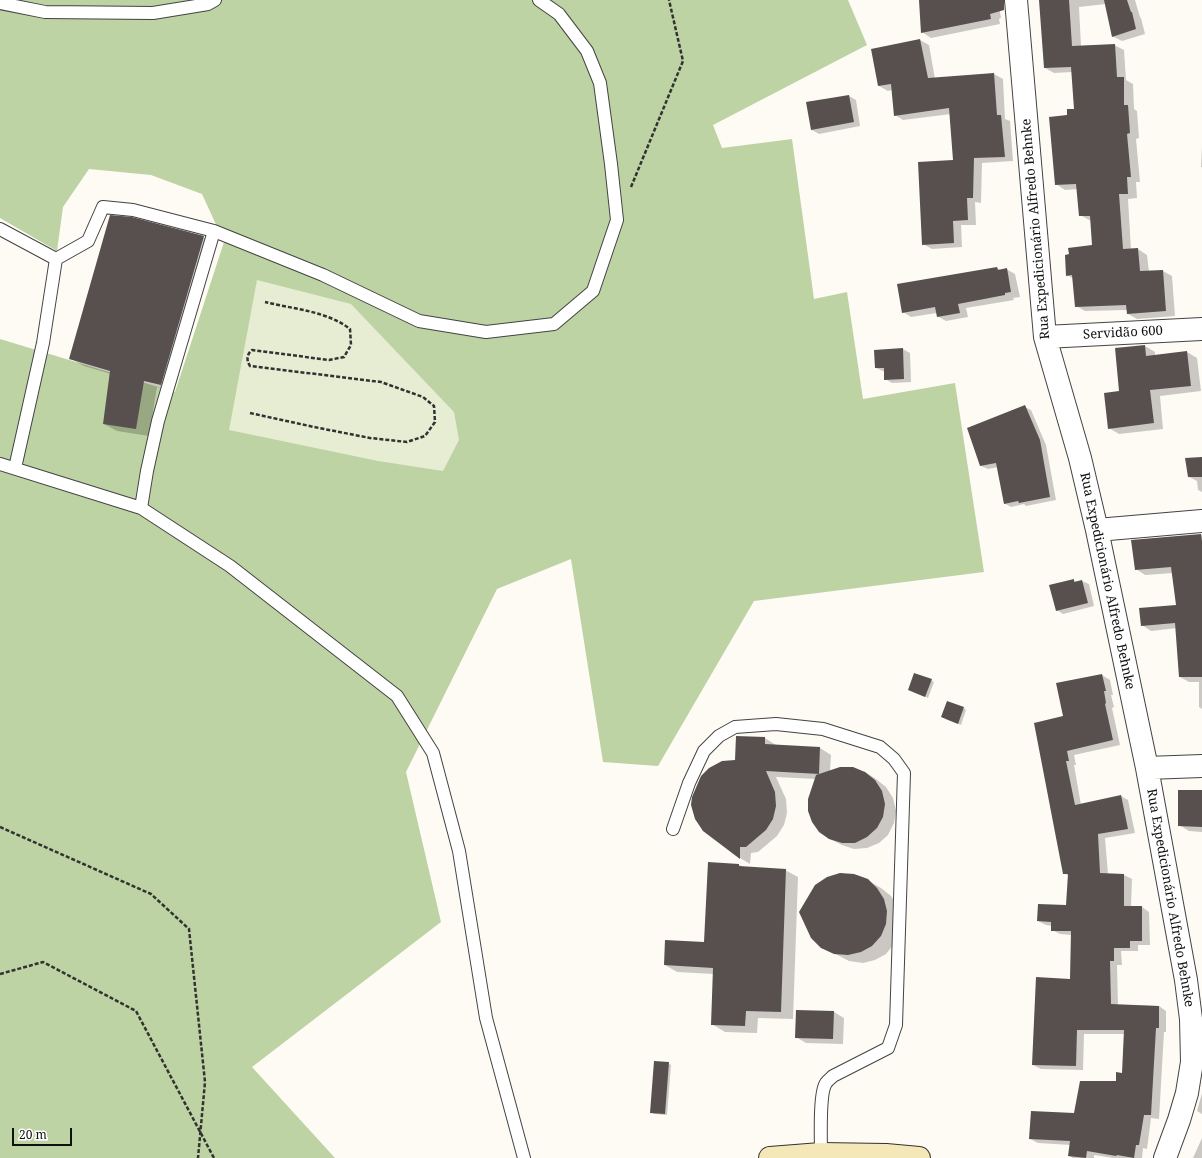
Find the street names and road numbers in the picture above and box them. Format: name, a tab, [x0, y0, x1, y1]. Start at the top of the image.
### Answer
street label: Rua Expedicionário Alfredo Behnke	[1019, 118, 1053, 340]
street label: Servidão 600	[1083, 323, 1163, 343]
street label: Rua Expedicionário Alfredo Behnke	[1076, 471, 1138, 691]
street label: Rua Expedicionário Alfredo Behnke	[1143, 788, 1197, 1008]

